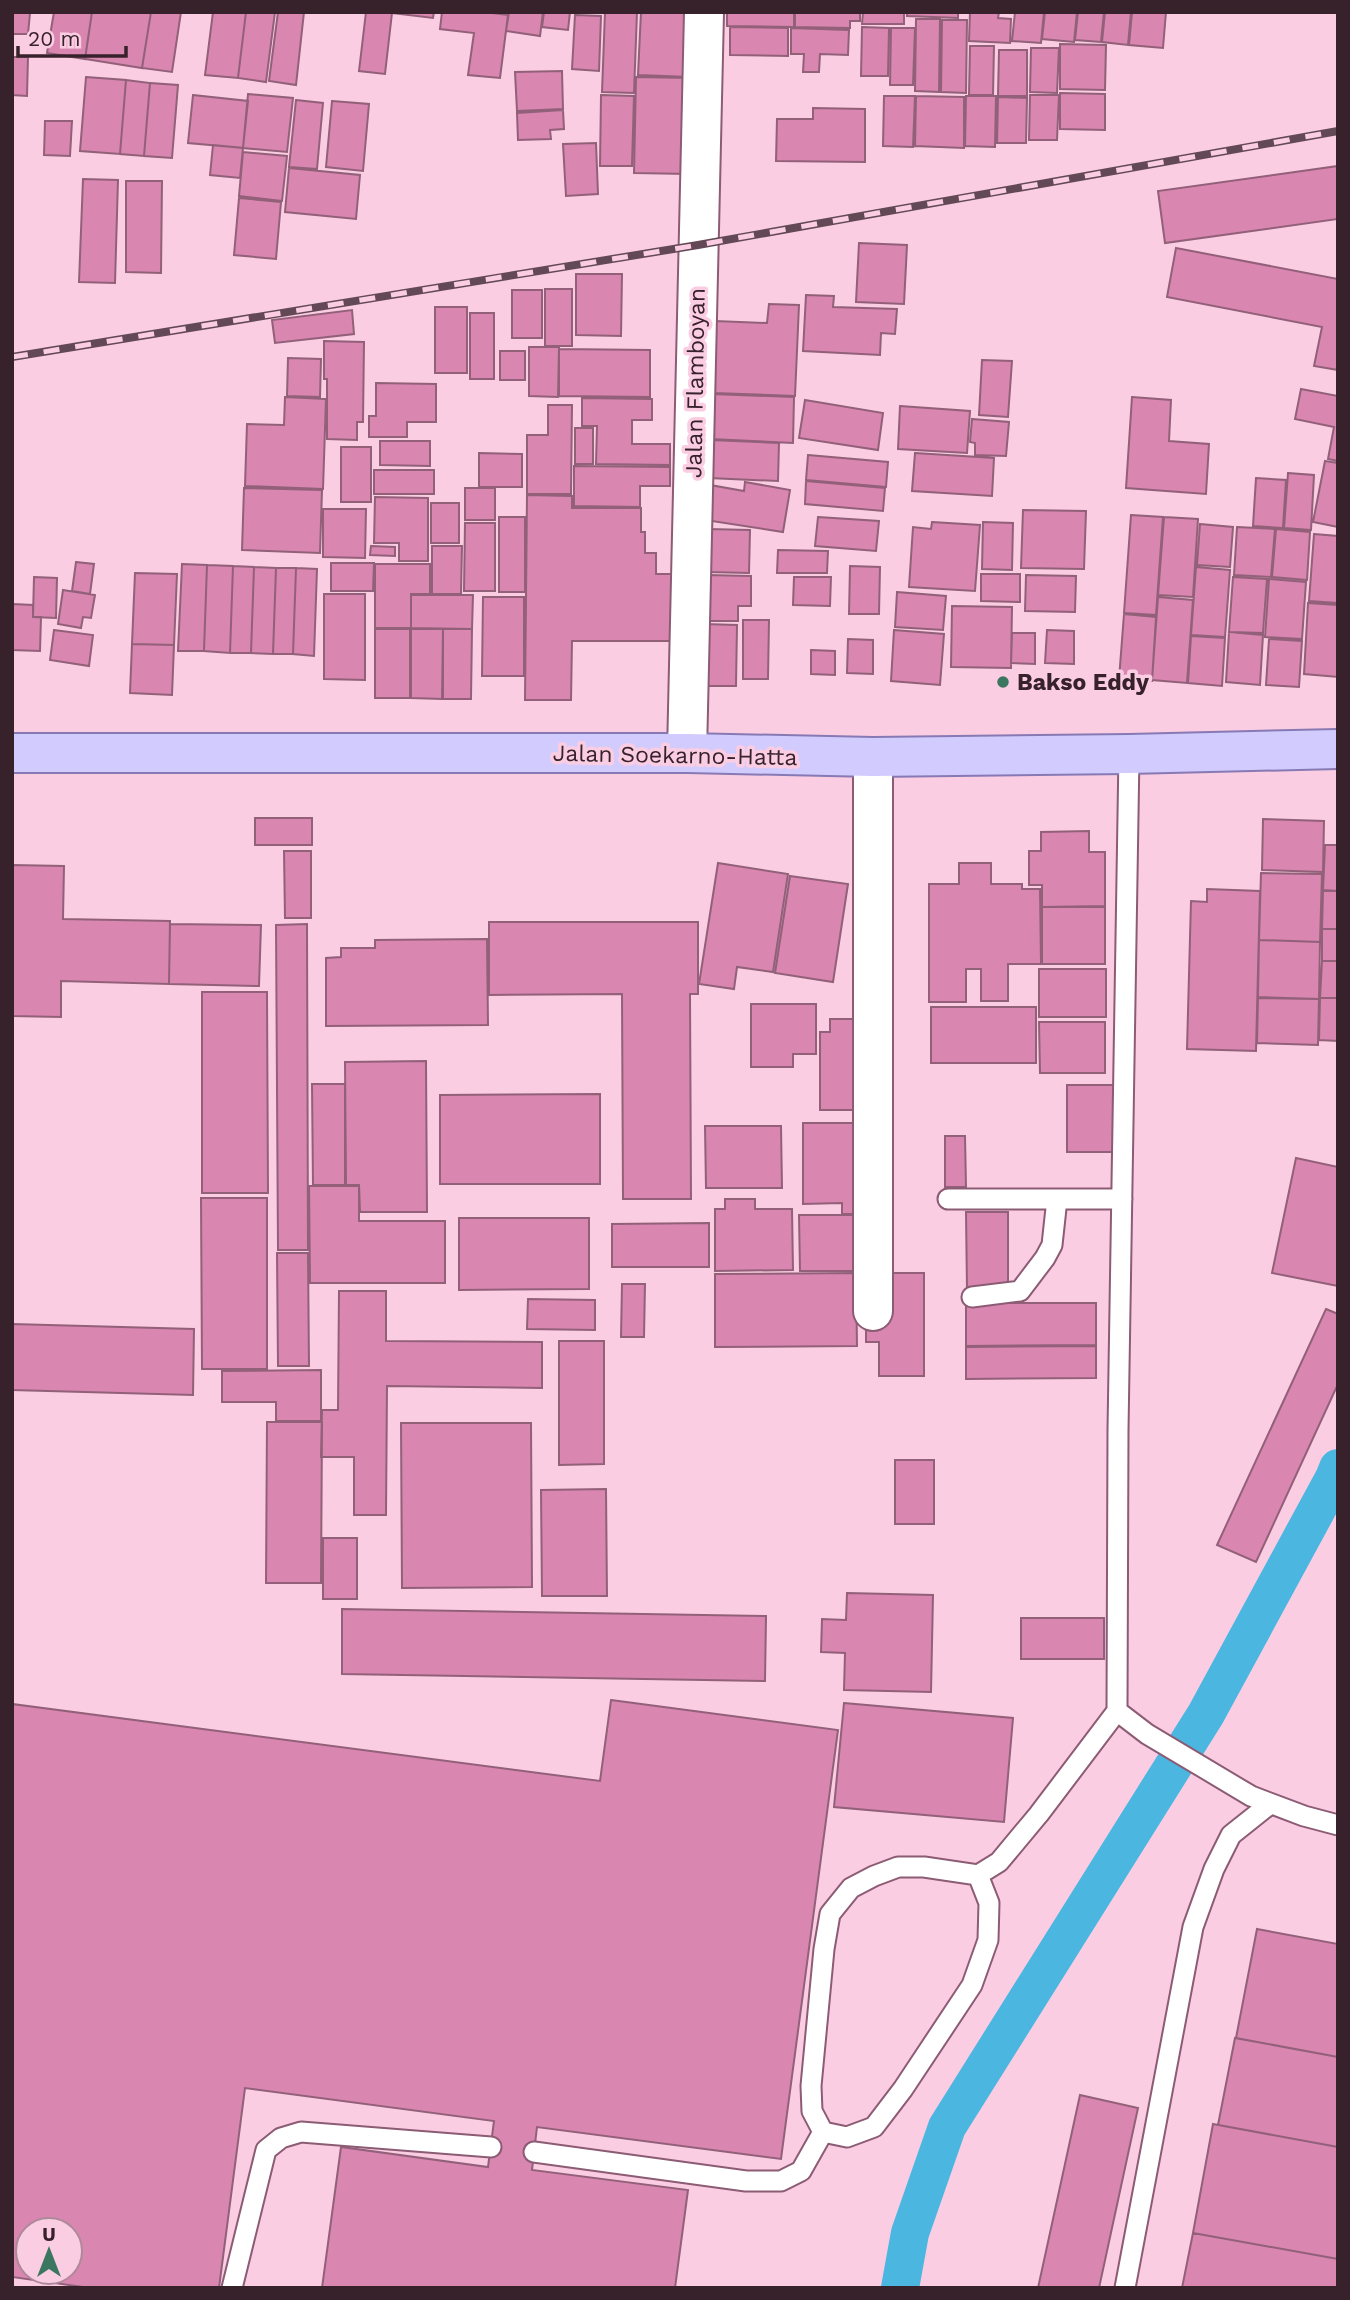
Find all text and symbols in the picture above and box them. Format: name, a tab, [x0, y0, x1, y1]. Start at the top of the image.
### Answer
scale bar	[18, 14, 126, 58]
text: 20 m	[28, 26, 80, 51]
street label: Jalan Flamboyan	[680, 288, 711, 478]
place label: Bakso Eddy	[1017, 669, 1149, 696]
marker: Bakso Eddy	[995, 674, 1011, 690]
street label: Jalan Soekarno-Hatta	[552, 740, 798, 771]
north arrow	[14, 2216, 84, 2286]
text: U	[42, 2223, 56, 2246]

